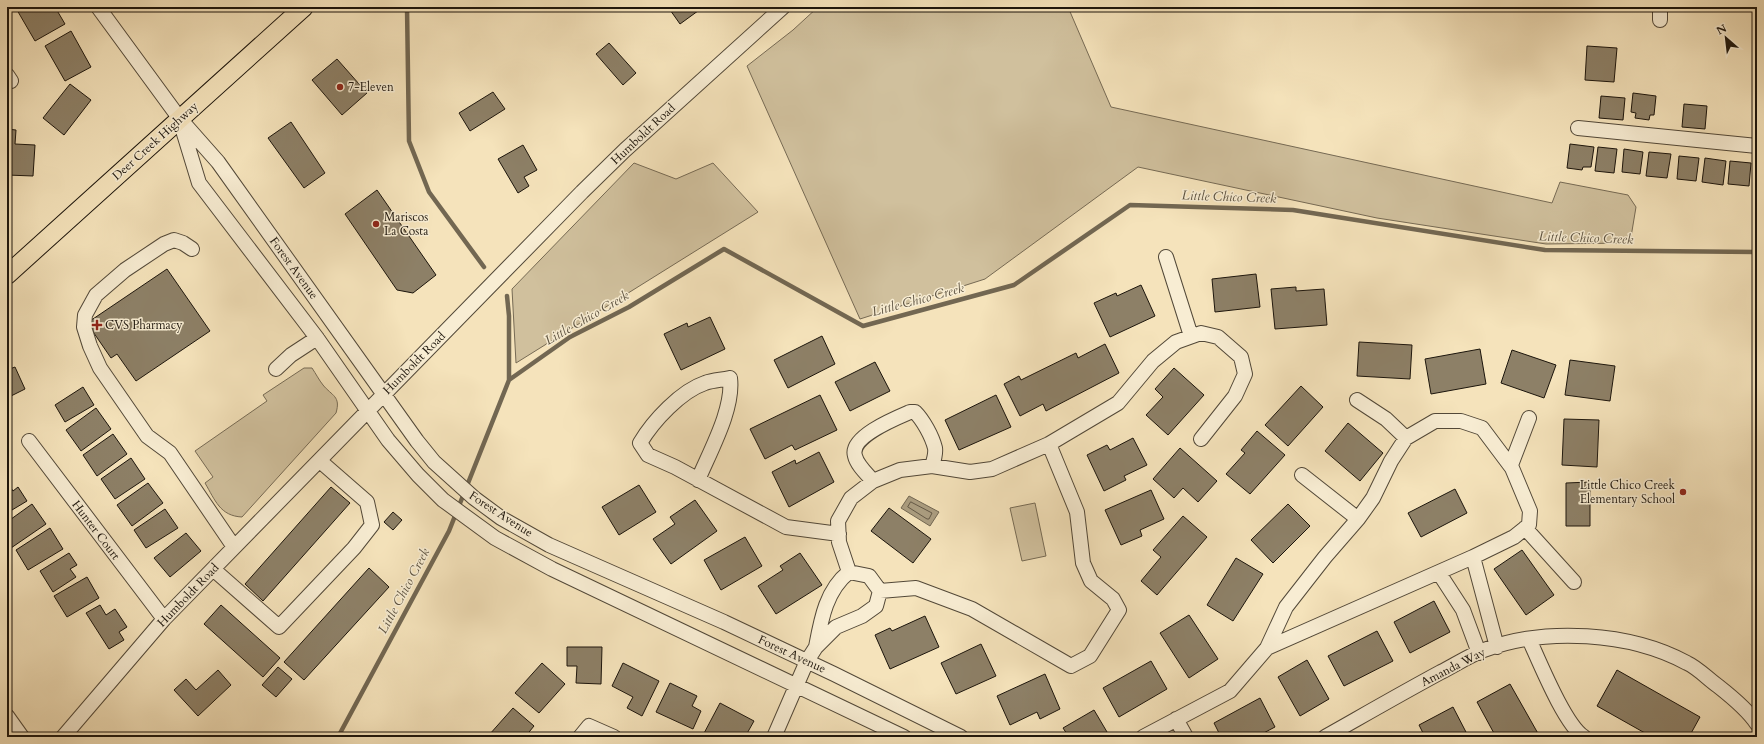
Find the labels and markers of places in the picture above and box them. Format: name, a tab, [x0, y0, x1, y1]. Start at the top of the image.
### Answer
place label: 7-Eleven	[348, 79, 394, 95]
marker: 7-Eleven	[335, 82, 345, 92]
place label: Mariscos La Costa	[384, 209, 429, 239]
marker: Mariscos La Costa	[371, 219, 381, 229]
place label: CVS Pharmacy	[105, 317, 183, 333]
marker: CVS Pharmacy	[92, 320, 102, 330]
place label: Little Chico Creek Elementary School	[1580, 477, 1676, 507]
marker: Little Chico Creek Elementary School	[1678, 487, 1688, 497]

